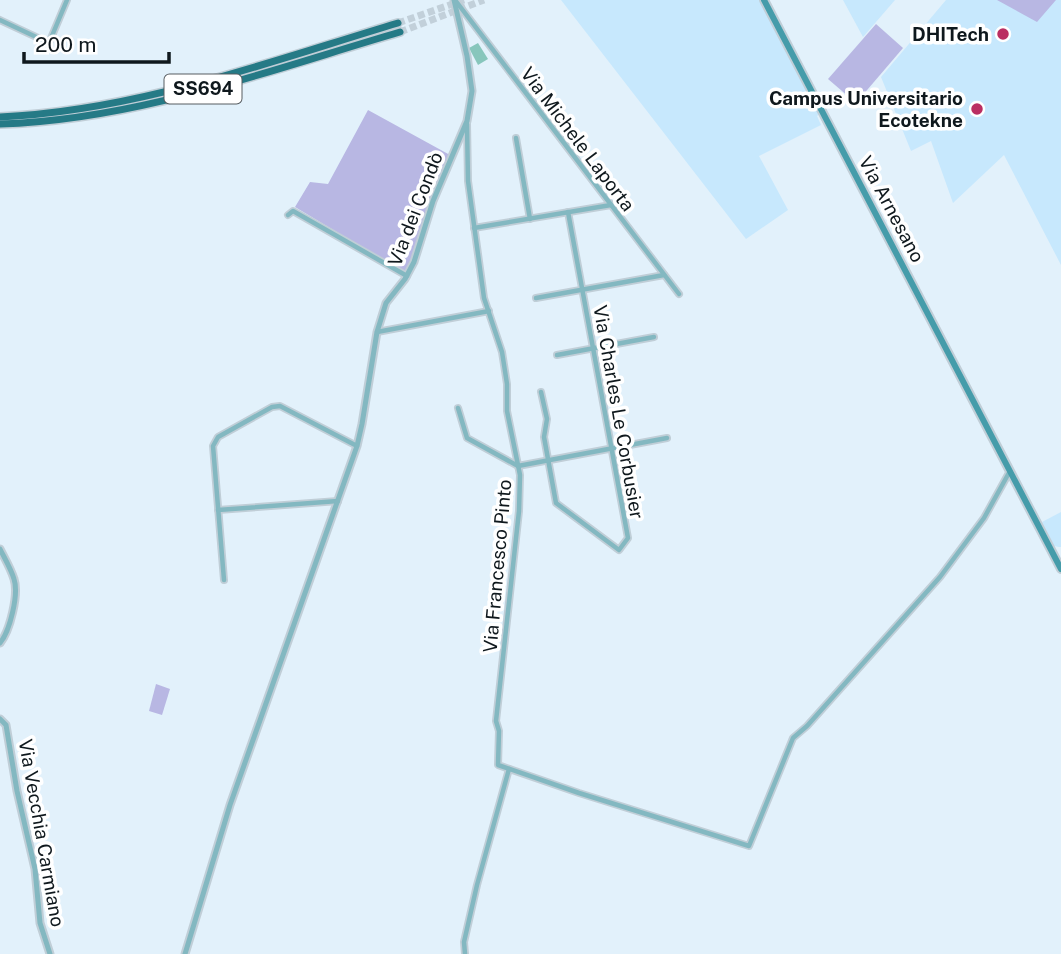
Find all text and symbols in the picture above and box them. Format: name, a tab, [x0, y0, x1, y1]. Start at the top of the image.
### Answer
scale bar	[24, 21, 170, 65]
place label: DHITech	[912, 23, 989, 45]
marker: DHITech	[995, 26, 1011, 42]
text: 200 m	[35, 32, 96, 57]
street label: Via Michele Laporta	[517, 63, 639, 215]
road number: SS694	[164, 74, 242, 104]
place label: Campus Universitario Ecotekne	[769, 87, 963, 131]
marker: Campus Universitario Ecotekne	[969, 101, 985, 117]
street label: Via dei Condò	[383, 149, 447, 269]
street label: Via Arnesano	[855, 152, 929, 266]
street label: Via Charles Le Corbusier	[589, 303, 649, 521]
street label: Via Francesco Pinto	[478, 478, 516, 654]
street label: Via Vecchia Carmiano	[15, 737, 69, 929]

